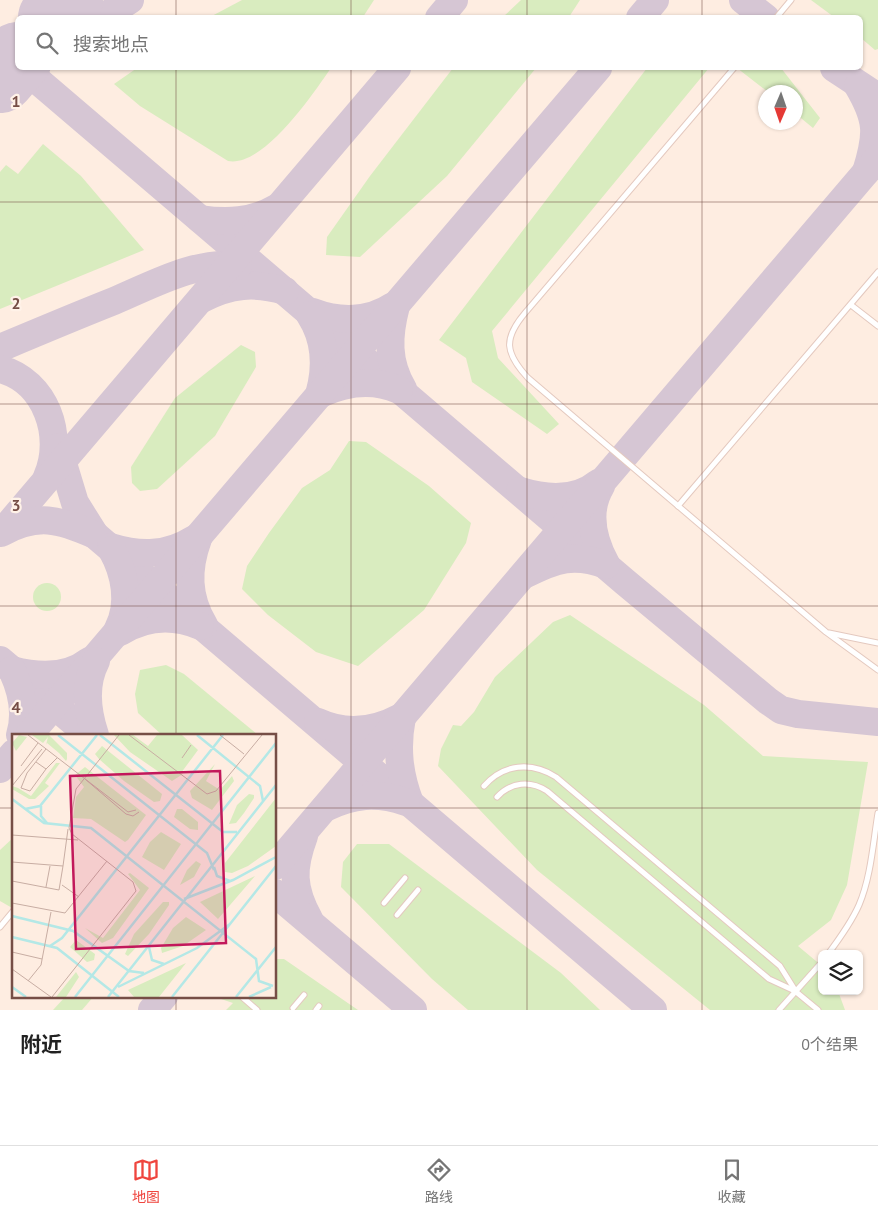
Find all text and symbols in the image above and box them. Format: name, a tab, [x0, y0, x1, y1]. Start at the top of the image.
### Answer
search box	[15, 15, 863, 70]
icon: search	[33, 29, 61, 57]
text: 搜索地点	[73, 32, 149, 56]
north arrow	[758, 85, 803, 130]
text: 1	[11, 91, 21, 111]
text: 2	[11, 293, 21, 313]
text: 3	[11, 495, 21, 515]
text: 4	[11, 697, 21, 717]
inset map	[12, 734, 276, 998]
map controls	[818, 950, 863, 995]
button: layers	[818, 950, 863, 995]
text: 附近	[20, 1031, 62, 1058]
text: 0个结果	[801, 1034, 858, 1054]
tab: 地图	[132, 1156, 160, 1206]
tab: 路线	[425, 1156, 453, 1206]
tab: 收藏	[718, 1156, 746, 1206]

